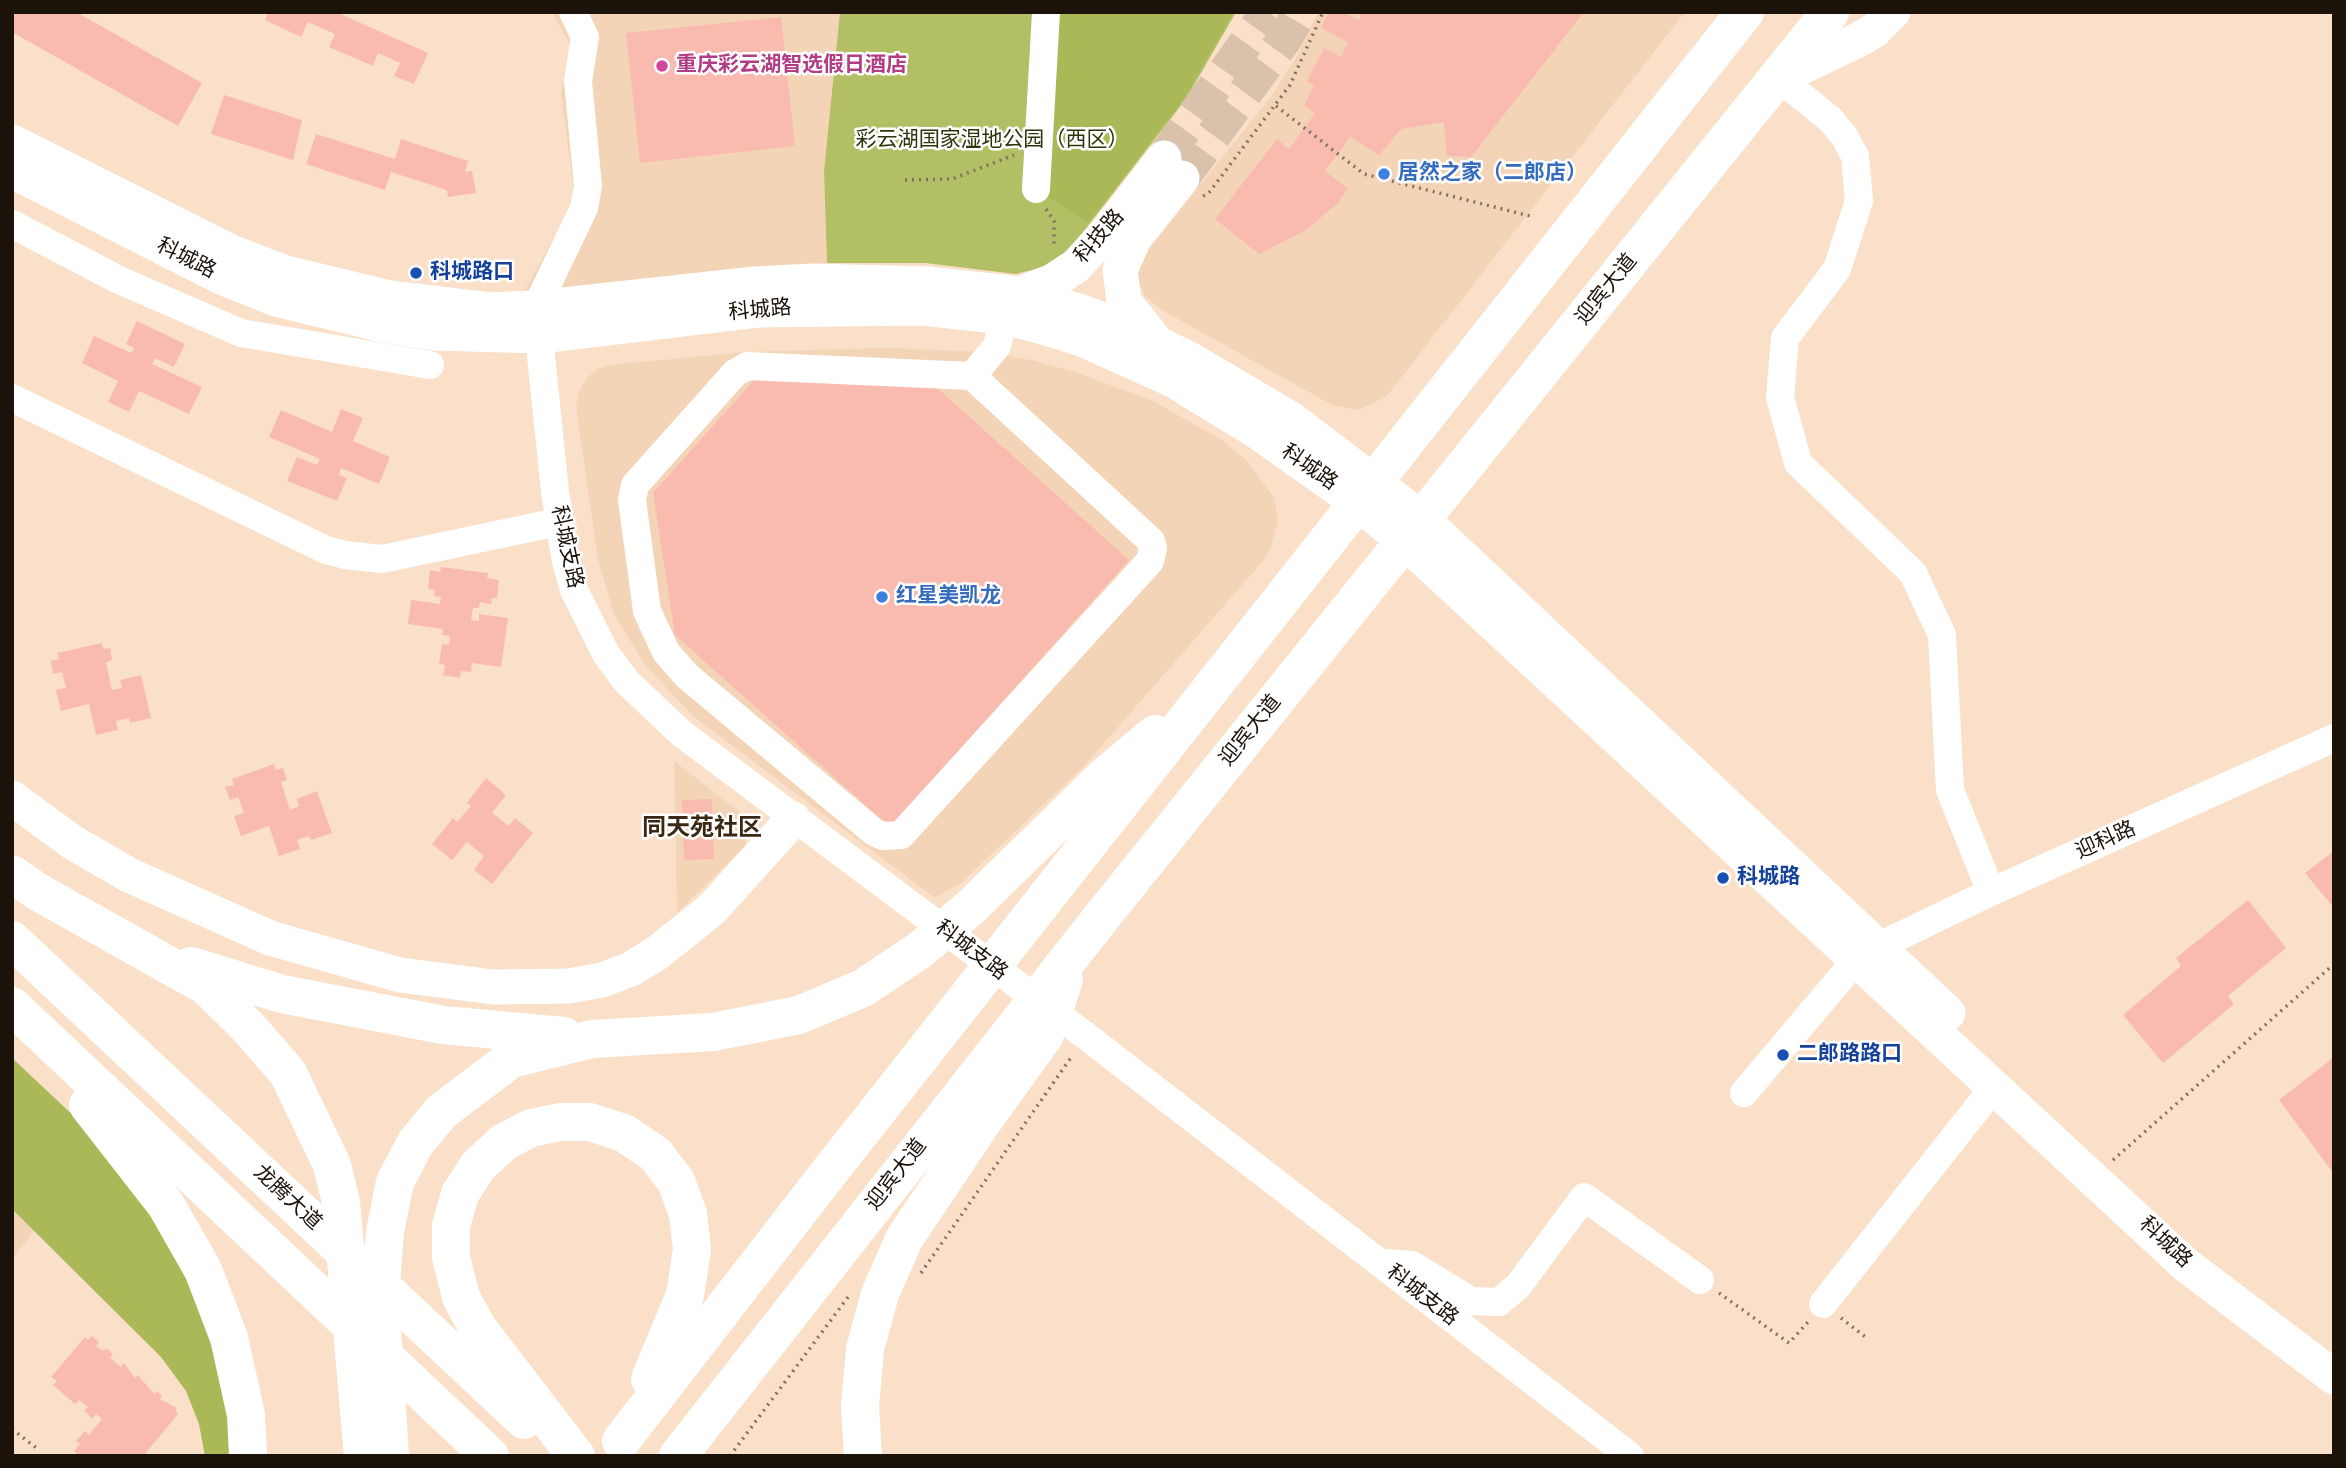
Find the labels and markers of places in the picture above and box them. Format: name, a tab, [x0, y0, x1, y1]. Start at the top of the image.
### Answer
place label: 重庆彩云湖智选假日酒店	[676, 53, 907, 79]
marker: 重庆彩云湖智选假日酒店	[654, 58, 670, 74]
place label: 居然之家（二郎店）	[1398, 161, 1587, 187]
marker: 居然之家（二郎店）	[1376, 166, 1392, 182]
place label: 科城路口	[430, 260, 514, 286]
marker: 科城路口	[408, 265, 424, 281]
place label: 红星美凯龙	[896, 584, 1001, 610]
marker: 红星美凯龙	[874, 589, 890, 605]
place label: 科城路	[1737, 865, 1800, 891]
marker: 科城路	[1715, 870, 1731, 886]
place label: 二郎路路口	[1797, 1042, 1902, 1068]
marker: 二郎路路口	[1775, 1047, 1791, 1063]

